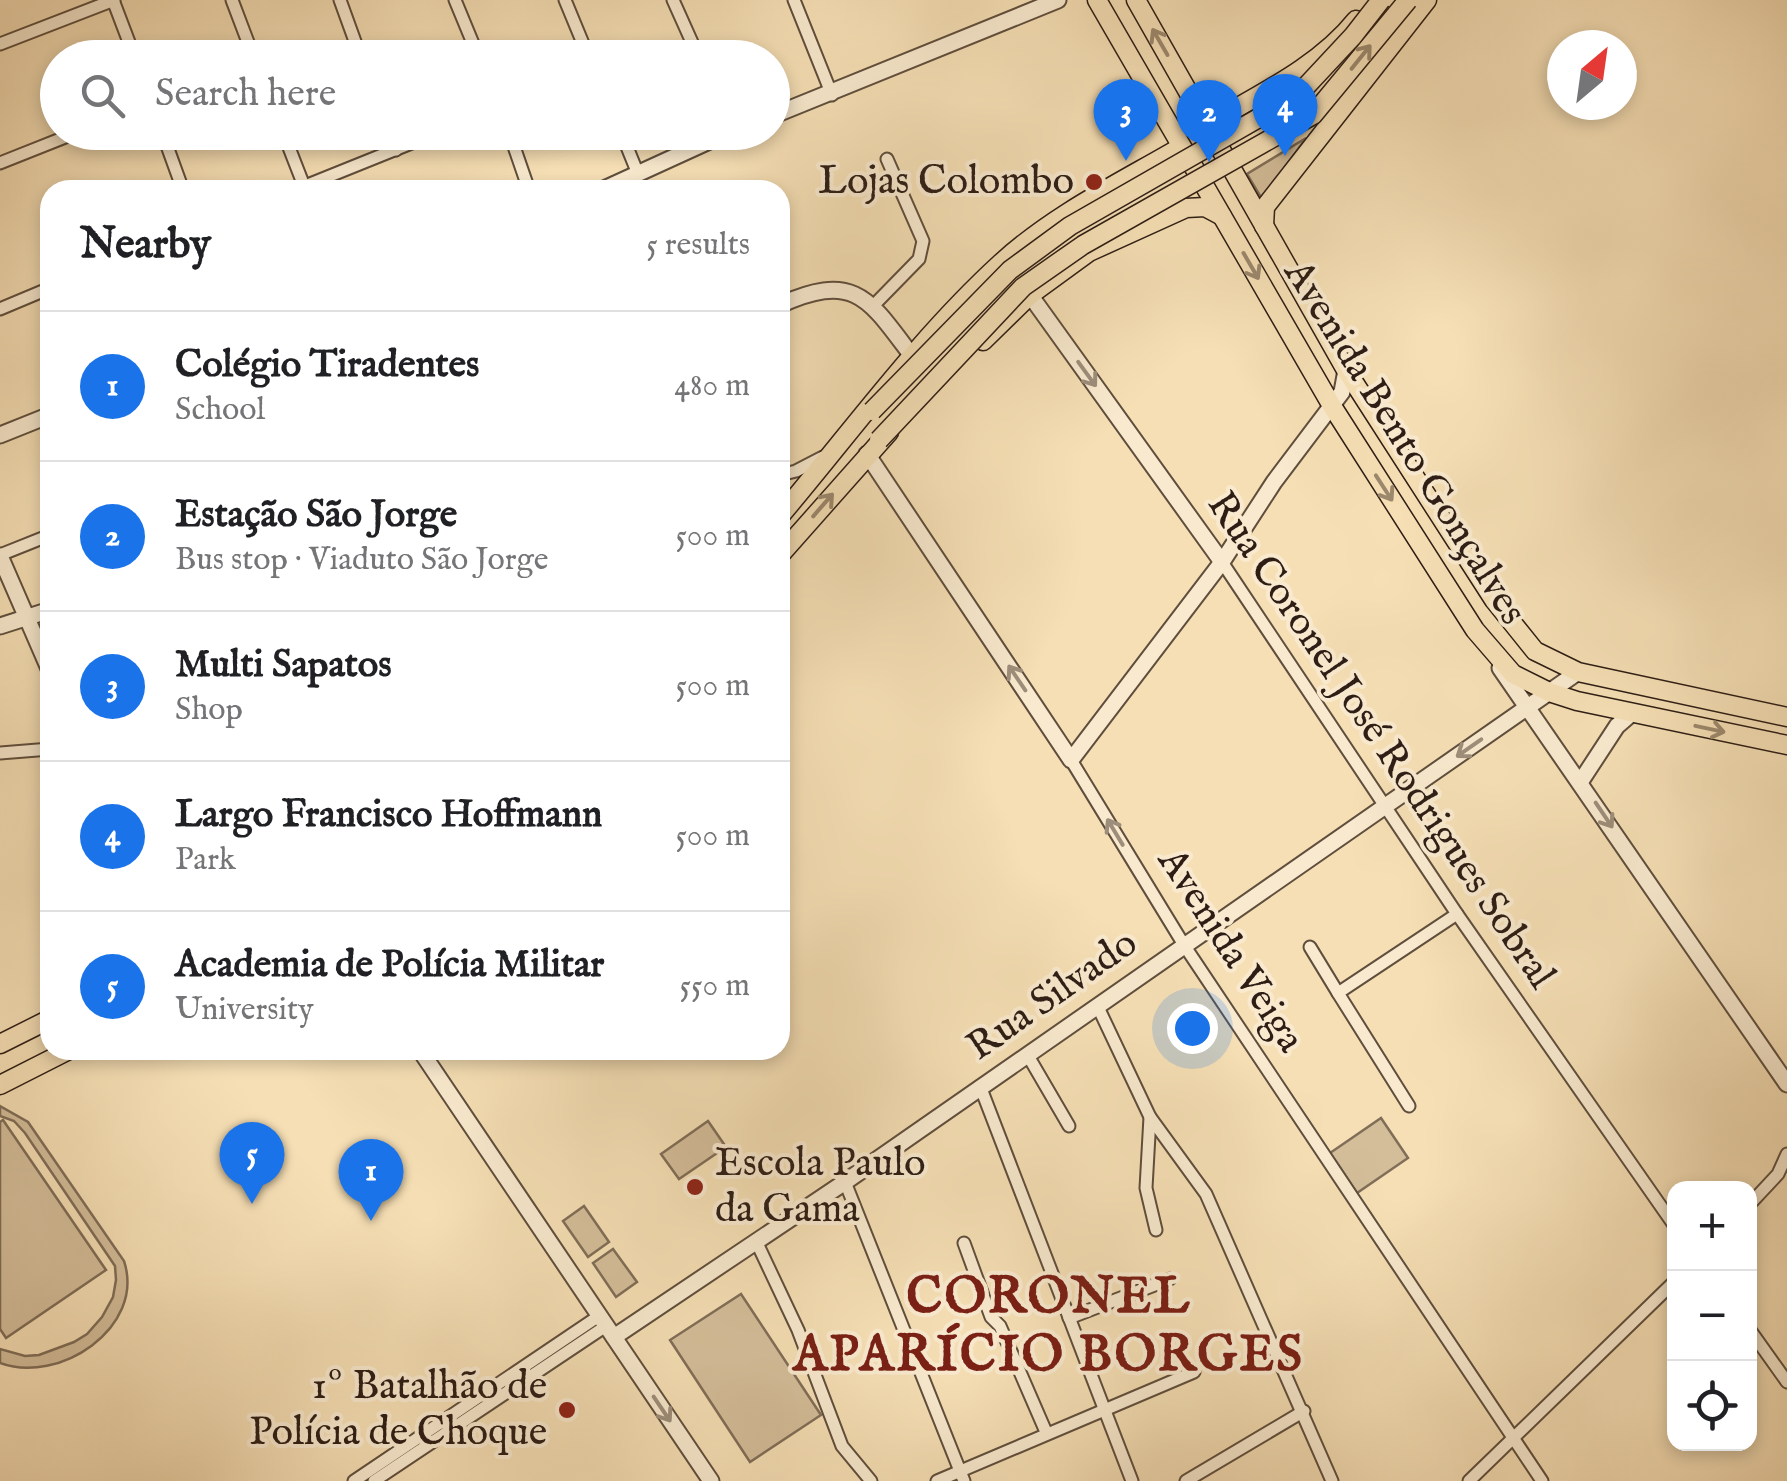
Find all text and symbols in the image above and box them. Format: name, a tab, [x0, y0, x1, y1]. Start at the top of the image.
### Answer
one-way arrow	[1150, 28, 1170, 57]
north arrow	[1547, 30, 1637, 120]
search box	[40, 40, 790, 150]
one-way arrow	[1350, 45, 1372, 71]
icon: search	[75, 68, 130, 123]
text: Search here	[155, 71, 336, 119]
pin: 4	[1252, 74, 1318, 156]
pin: 3	[1094, 79, 1158, 161]
pin: 2	[1176, 80, 1242, 162]
place label: Lojas Colombo	[818, 157, 1074, 208]
marker: Lojas Colombo	[1083, 171, 1105, 193]
text: Nearby	[80, 219, 211, 272]
text: 5 results	[646, 225, 750, 266]
street label: Avenida Bento Gonçalves	[1270, 250, 1537, 635]
one-way arrow	[1242, 251, 1262, 280]
text: Colégio Tiradentes	[175, 342, 479, 390]
one-way arrow	[1076, 360, 1097, 387]
text: 1	[107, 366, 118, 407]
text: 480 m	[674, 366, 750, 407]
text: School	[175, 390, 265, 431]
one-way arrow	[1374, 473, 1395, 502]
street label: Rua Coronel José Rodrigues Sobral	[1194, 483, 1566, 999]
text: Estação São Jorge	[175, 492, 457, 540]
one-way arrow	[812, 493, 835, 518]
text: 2	[105, 516, 120, 557]
text: 500 m	[675, 516, 750, 557]
text: Bus stop · Viaduto São Jorge	[175, 540, 548, 581]
text: Multi Sapatos	[175, 642, 392, 690]
one-way arrow	[1007, 665, 1028, 693]
text: 3	[107, 666, 118, 707]
text: 500 m	[675, 666, 750, 707]
text: Shop	[175, 690, 243, 731]
one-way arrow	[1693, 721, 1725, 740]
one-way arrow	[1456, 737, 1483, 758]
text: Largo Francisco Hoffmann	[175, 792, 602, 840]
one-way arrow	[1593, 801, 1614, 829]
text: 4	[105, 816, 120, 857]
text: 500 m	[675, 816, 750, 857]
one-way arrow	[1105, 818, 1125, 847]
street label: Avenida Veiga	[1144, 838, 1315, 1063]
text: Park	[175, 840, 236, 881]
street label: Rua Silvado	[958, 919, 1148, 1073]
text: Academia de Polícia Militar	[175, 942, 604, 990]
text: 5	[107, 966, 118, 1007]
text: 550 m	[680, 966, 750, 1007]
text: University	[175, 990, 314, 1031]
your location	[1167, 1003, 1218, 1054]
pin: 5	[220, 1122, 284, 1204]
pin: 1	[338, 1138, 404, 1221]
place label: Escola Paulo da Gama	[715, 1139, 926, 1236]
marker: Escola Paulo da Gama	[684, 1176, 706, 1198]
map controls	[1667, 1181, 1757, 1451]
button: +	[1667, 1181, 1757, 1271]
district label: CORONEL APARÍCIO BORGES	[791, 1267, 1305, 1388]
button: −	[1667, 1271, 1757, 1361]
button: locate	[1667, 1361, 1757, 1451]
place label: 1º Batalhão de Polícia de Choque	[249, 1362, 547, 1459]
one-way arrow	[652, 1394, 673, 1422]
marker: 1º Batalhão de Polícia de Choque	[556, 1399, 578, 1421]

